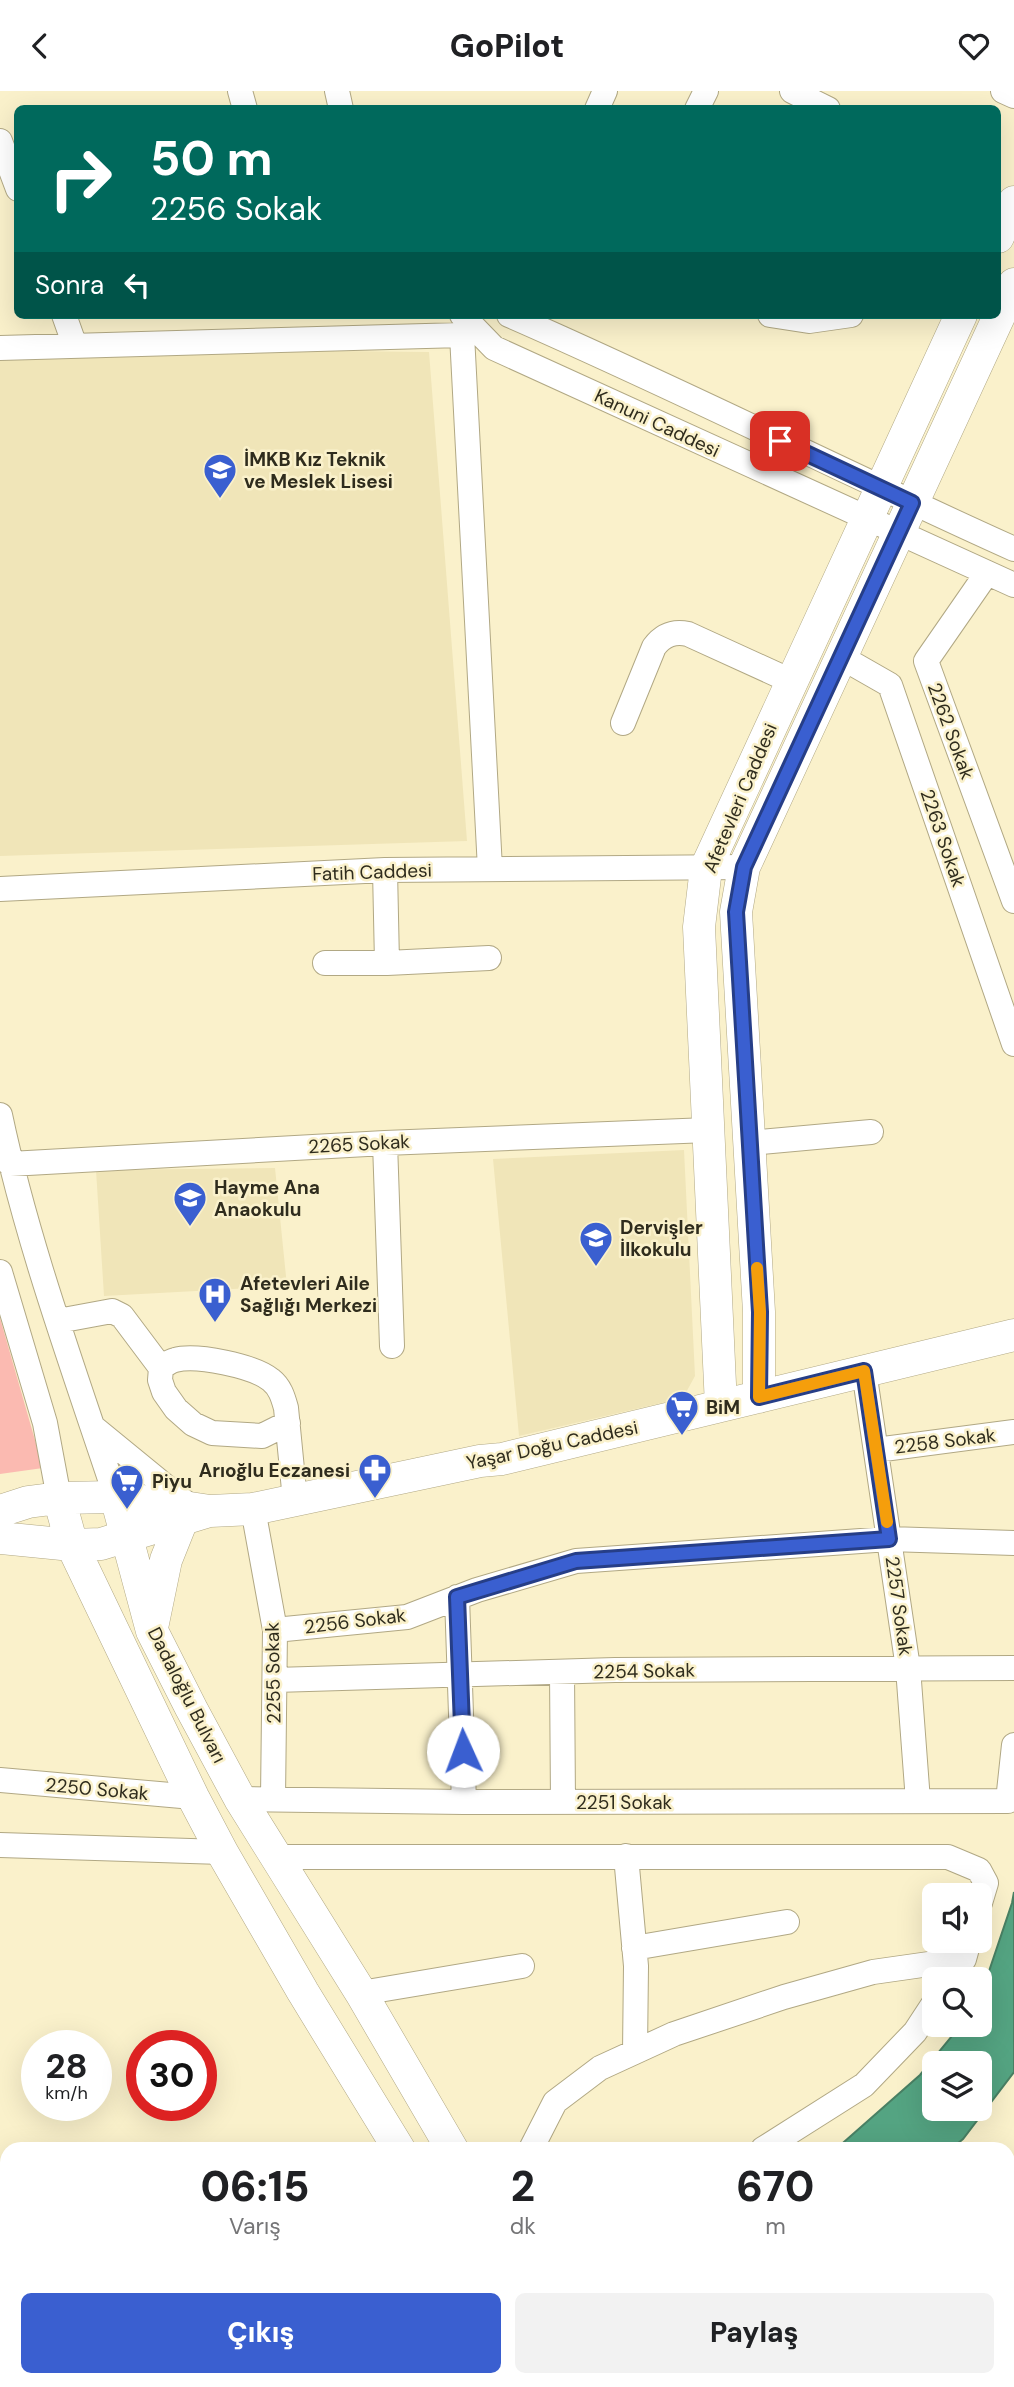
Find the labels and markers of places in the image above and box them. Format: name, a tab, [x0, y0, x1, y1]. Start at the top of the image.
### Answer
pin	[750, 411, 810, 471]
place label: İMKB Kız Teknik ve Meslek Lisesi	[244, 447, 393, 494]
school or university icon: İMKB Kız Teknik ve Meslek Lisesi	[201, 451, 239, 500]
place label: Hayme Ana Anaokulu	[214, 1175, 320, 1222]
school or university icon: Hayme Ana Anaokulu	[171, 1179, 209, 1228]
place label: Dervişler İlkokulu	[620, 1215, 703, 1262]
school or university icon: Dervişler İlkokulu	[577, 1219, 615, 1268]
place label: Afetevleri Aile Sağlığı Merkezi	[240, 1271, 377, 1318]
hospital icon: Afetevleri Aile Sağlığı Merkezi	[196, 1275, 234, 1324]
supermarket icon: BiM	[663, 1388, 701, 1437]
place label: BiM	[706, 1395, 740, 1420]
pharmacy icon: Arıoğlu Eczanesi	[356, 1451, 394, 1500]
place label: Arıoğlu Eczanesi	[199, 1458, 350, 1483]
supermarket icon: Piyu	[108, 1462, 146, 1511]
place label: Piyu	[152, 1469, 192, 1494]

